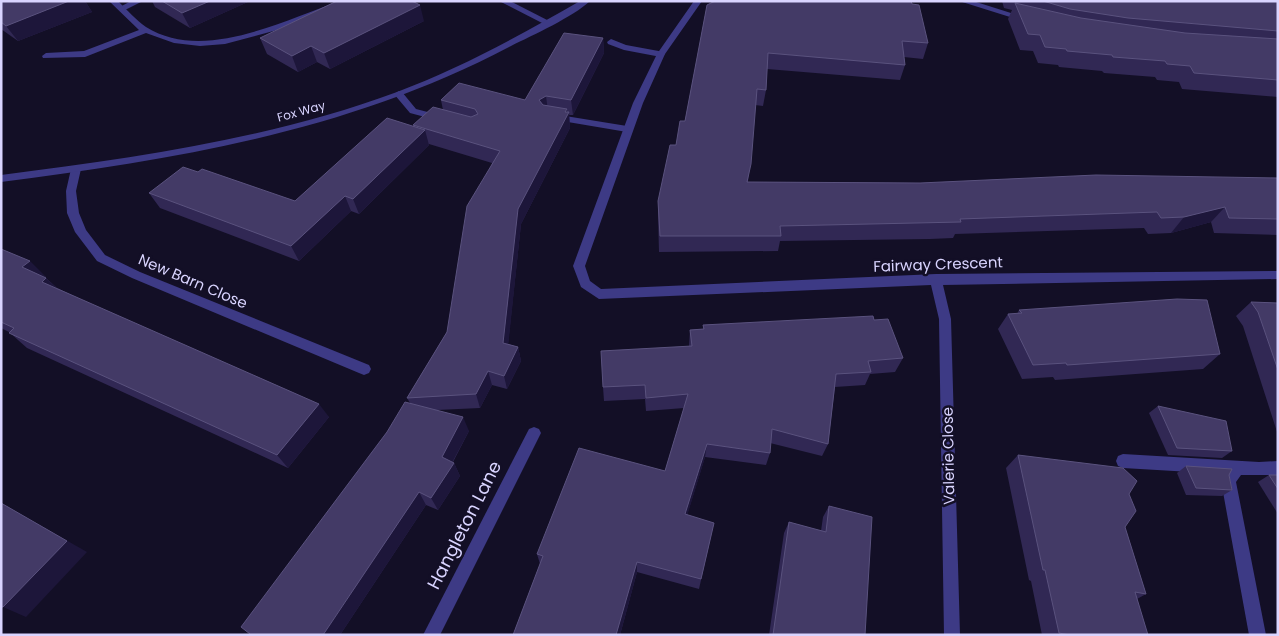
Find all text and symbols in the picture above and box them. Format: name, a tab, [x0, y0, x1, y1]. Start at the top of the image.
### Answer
street label: Fox Way	[275, 96, 327, 126]
street label: New Barn Close	[135, 249, 251, 313]
street label: Fairway Crescent	[873, 251, 1003, 277]
street label: Valerie Close	[937, 407, 959, 505]
street label: Hangleton Lane	[421, 457, 507, 593]

